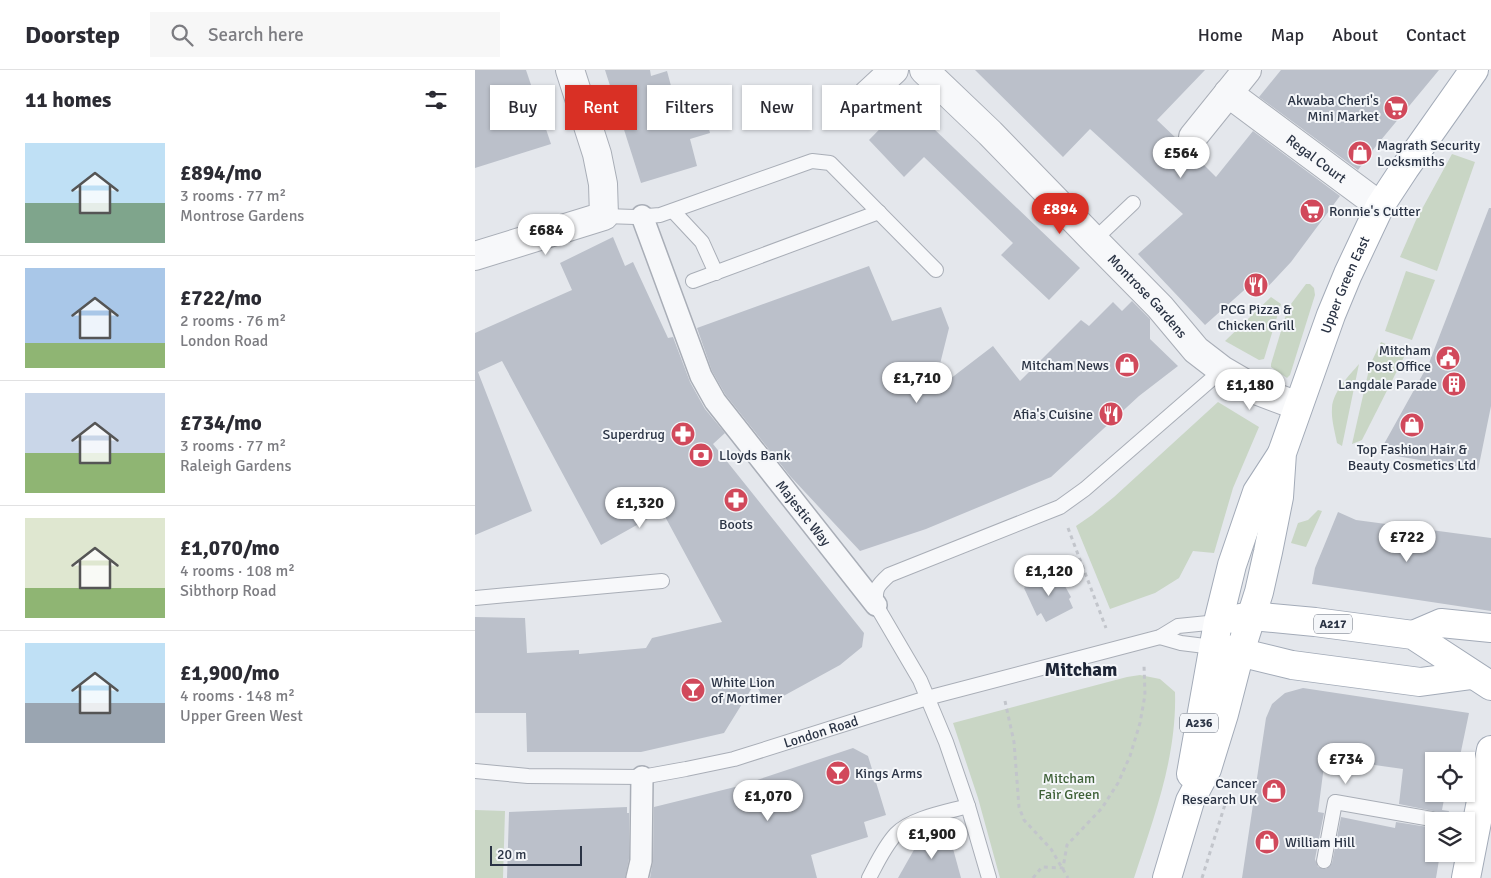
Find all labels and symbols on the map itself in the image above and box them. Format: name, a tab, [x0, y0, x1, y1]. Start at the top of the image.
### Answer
place label: Akwaba Cheri's Mini Market	[1288, 92, 1379, 125]
supermarket icon: Akwaba Cheri's Mini Market	[1383, 95, 1409, 121]
street label: Regal Court	[1283, 131, 1350, 187]
pin: £564	[1151, 136, 1211, 179]
place label: Magrath Security Locksmiths	[1377, 137, 1480, 170]
shop icon: Magrath Security Locksmiths	[1347, 140, 1373, 166]
pin: £894	[1030, 192, 1090, 235]
supermarket icon: Ronnie's Cutter	[1299, 198, 1325, 224]
place label: Ronnie's Cutter	[1329, 203, 1421, 220]
pin: £684	[516, 214, 576, 256]
street label: Upper Green East	[1317, 233, 1373, 336]
street label: Montrose Gardens	[1104, 250, 1191, 342]
restaurant icon: PCG Pizza & Chicken Grill	[1243, 272, 1269, 298]
place label: PCG Pizza & Chicken Grill	[1217, 301, 1295, 334]
place label: Mitcham Post Office	[1367, 342, 1431, 375]
public building icon: Mitcham Post Office	[1435, 345, 1461, 371]
shop icon: Mitcham News	[1114, 352, 1140, 378]
place label: Mitcham News	[1021, 357, 1109, 374]
pin: £1,710	[876, 362, 958, 404]
pin: £1,180	[1209, 368, 1291, 411]
building icon: Langdale Parade	[1441, 371, 1467, 397]
place label: Langdale Parade	[1338, 376, 1437, 393]
restaurant icon: Afia's Cuisine	[1098, 401, 1124, 427]
place label: Afia's Cuisine	[1013, 406, 1093, 423]
shop icon: Top Fashion Hair & Beauty Cosmetics Ltd	[1399, 412, 1425, 438]
pharmacy icon: Superdrug	[670, 421, 696, 447]
place label: Superdrug	[602, 426, 665, 443]
place label: Top Fashion Hair & Beauty Cosmetics Ltd	[1348, 441, 1476, 474]
bank icon: Lloyds Bank	[688, 442, 714, 468]
place label: Lloyds Bank	[719, 447, 791, 464]
street label: Majestic Way	[772, 477, 835, 550]
pin: £1,320	[599, 486, 681, 529]
pharmacy icon: Boots	[723, 487, 749, 513]
place label: Boots	[719, 516, 753, 533]
pin: £722	[1377, 520, 1437, 563]
pin: £1,120	[1008, 554, 1090, 597]
road number: A217	[1314, 614, 1352, 634]
district label: Mitcham	[1045, 658, 1117, 682]
place label: White Lion of Mortimer	[711, 674, 783, 707]
bar icon: White Lion of Mortimer	[680, 677, 706, 703]
street label: London Road	[781, 712, 860, 751]
road number: A236	[1180, 714, 1218, 732]
pin: £734	[1316, 742, 1376, 785]
bar icon: Kings Arms	[825, 760, 851, 786]
place label: Kings Arms	[855, 765, 922, 782]
park label: Mitcham Fair Green	[1038, 770, 1100, 803]
place label: Cancer Research UK	[1182, 775, 1258, 808]
shop icon: Cancer Research UK	[1261, 778, 1287, 804]
pin: £1,070	[727, 780, 809, 822]
pin: £1,900	[891, 818, 973, 860]
shop icon: William Hill	[1254, 829, 1280, 855]
place label: William Hill	[1285, 834, 1355, 851]
scale bar	[490, 843, 583, 866]

